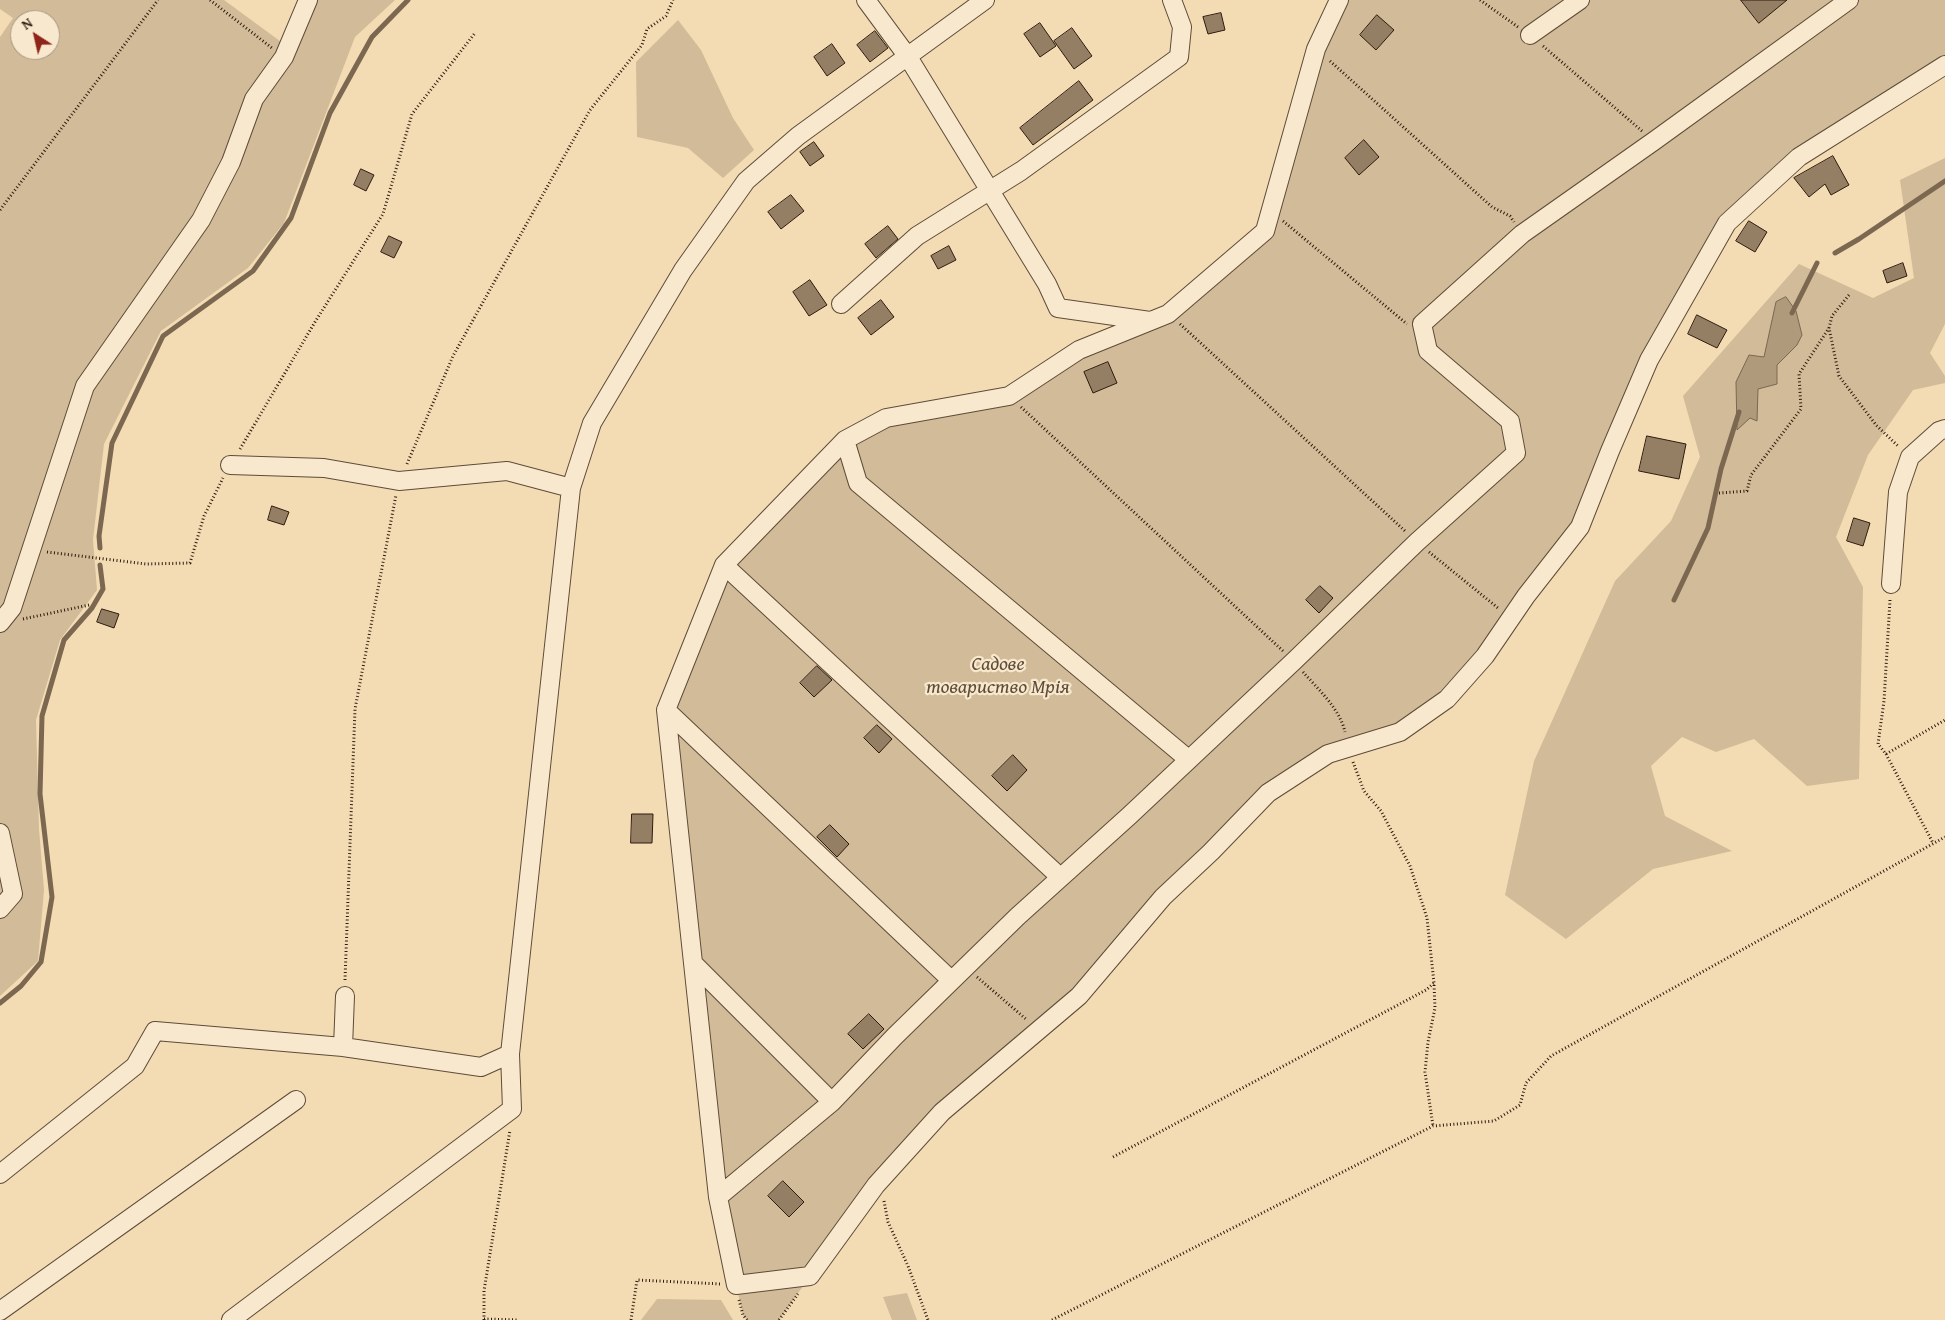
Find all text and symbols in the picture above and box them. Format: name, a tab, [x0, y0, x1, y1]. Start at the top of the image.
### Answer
north arrow	[10, 10, 60, 60]
text: N	[17, 13, 37, 34]
park label: Садове товариство Мрія	[926, 653, 1070, 700]

